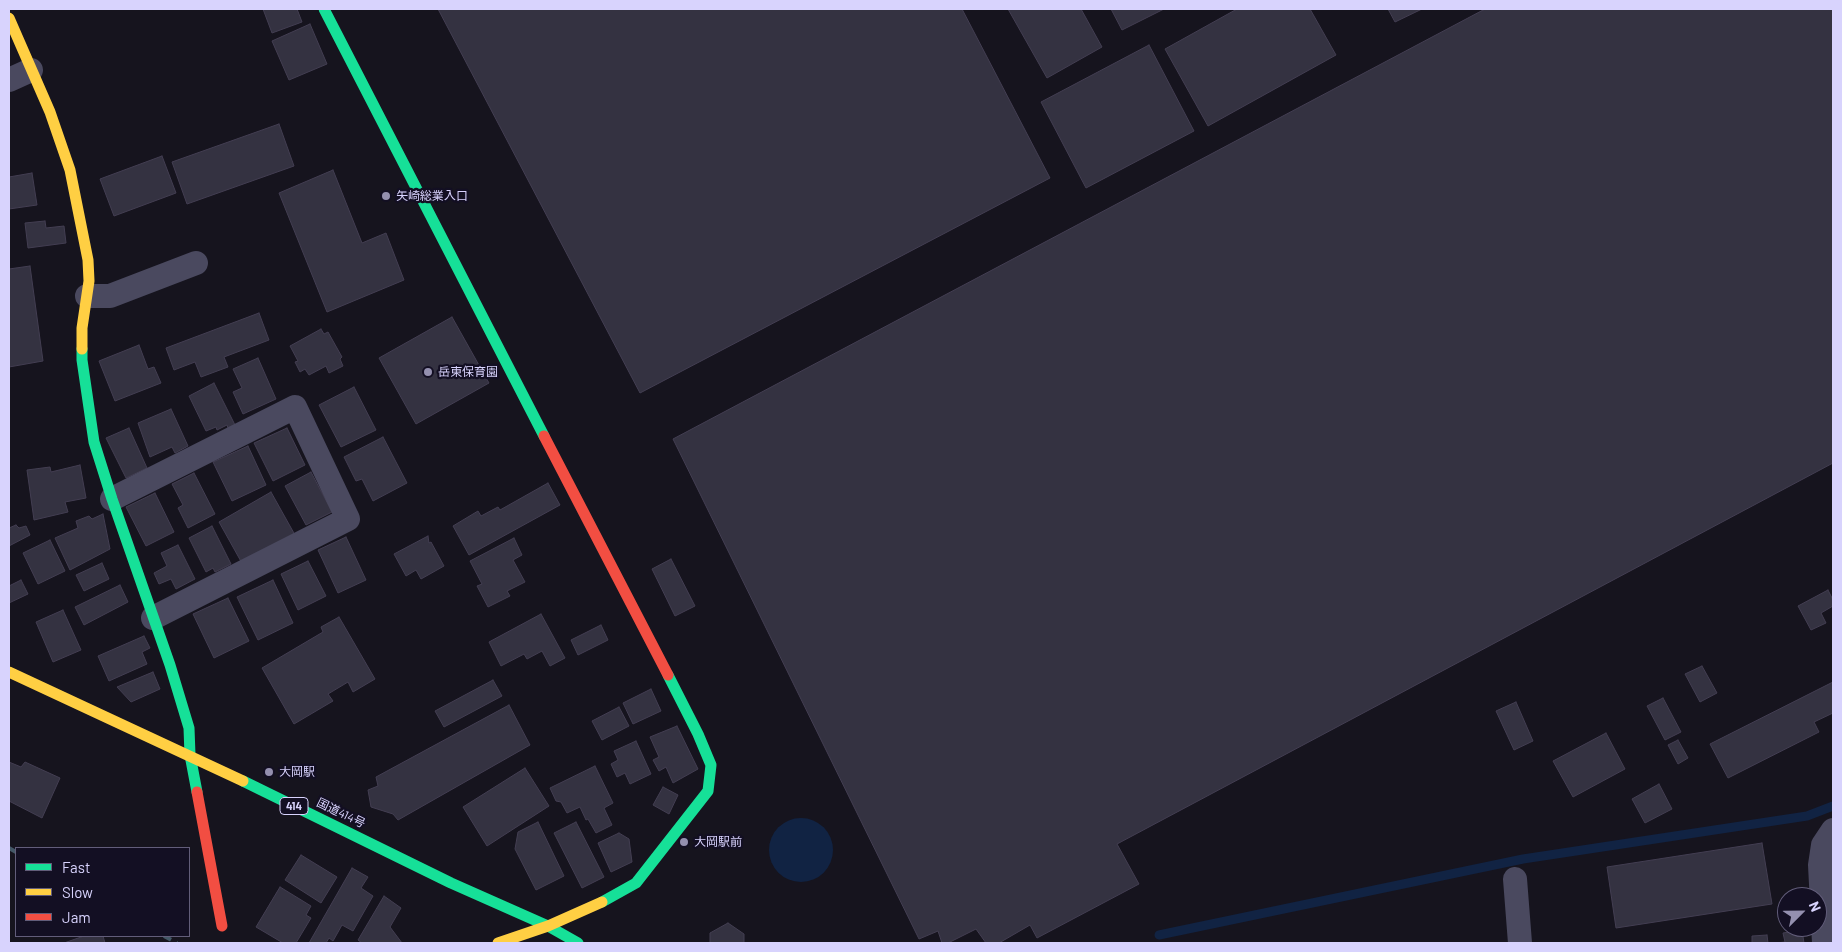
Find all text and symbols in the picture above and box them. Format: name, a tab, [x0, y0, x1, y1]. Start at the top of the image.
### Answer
place label: 矢崎総業入口	[396, 189, 468, 203]
marker: 矢崎総業入口	[380, 190, 392, 202]
place label: 岳東保育園	[438, 365, 498, 379]
marker: 岳東保育園	[422, 366, 434, 378]
place label: 大岡駅	[279, 765, 315, 779]
marker: 大岡駅	[263, 766, 275, 778]
street label: 国道414号	[314, 795, 368, 831]
road number: 414	[280, 798, 308, 814]
place label: 大岡駅前	[694, 835, 742, 849]
marker: 大岡駅前	[678, 836, 690, 848]
legend	[15, 847, 190, 937]
text: Fast	[62, 858, 90, 876]
text: Slow	[62, 883, 93, 901]
north arrow	[1777, 887, 1827, 937]
text: N	[1806, 899, 1825, 914]
text: Jam	[62, 908, 91, 926]

